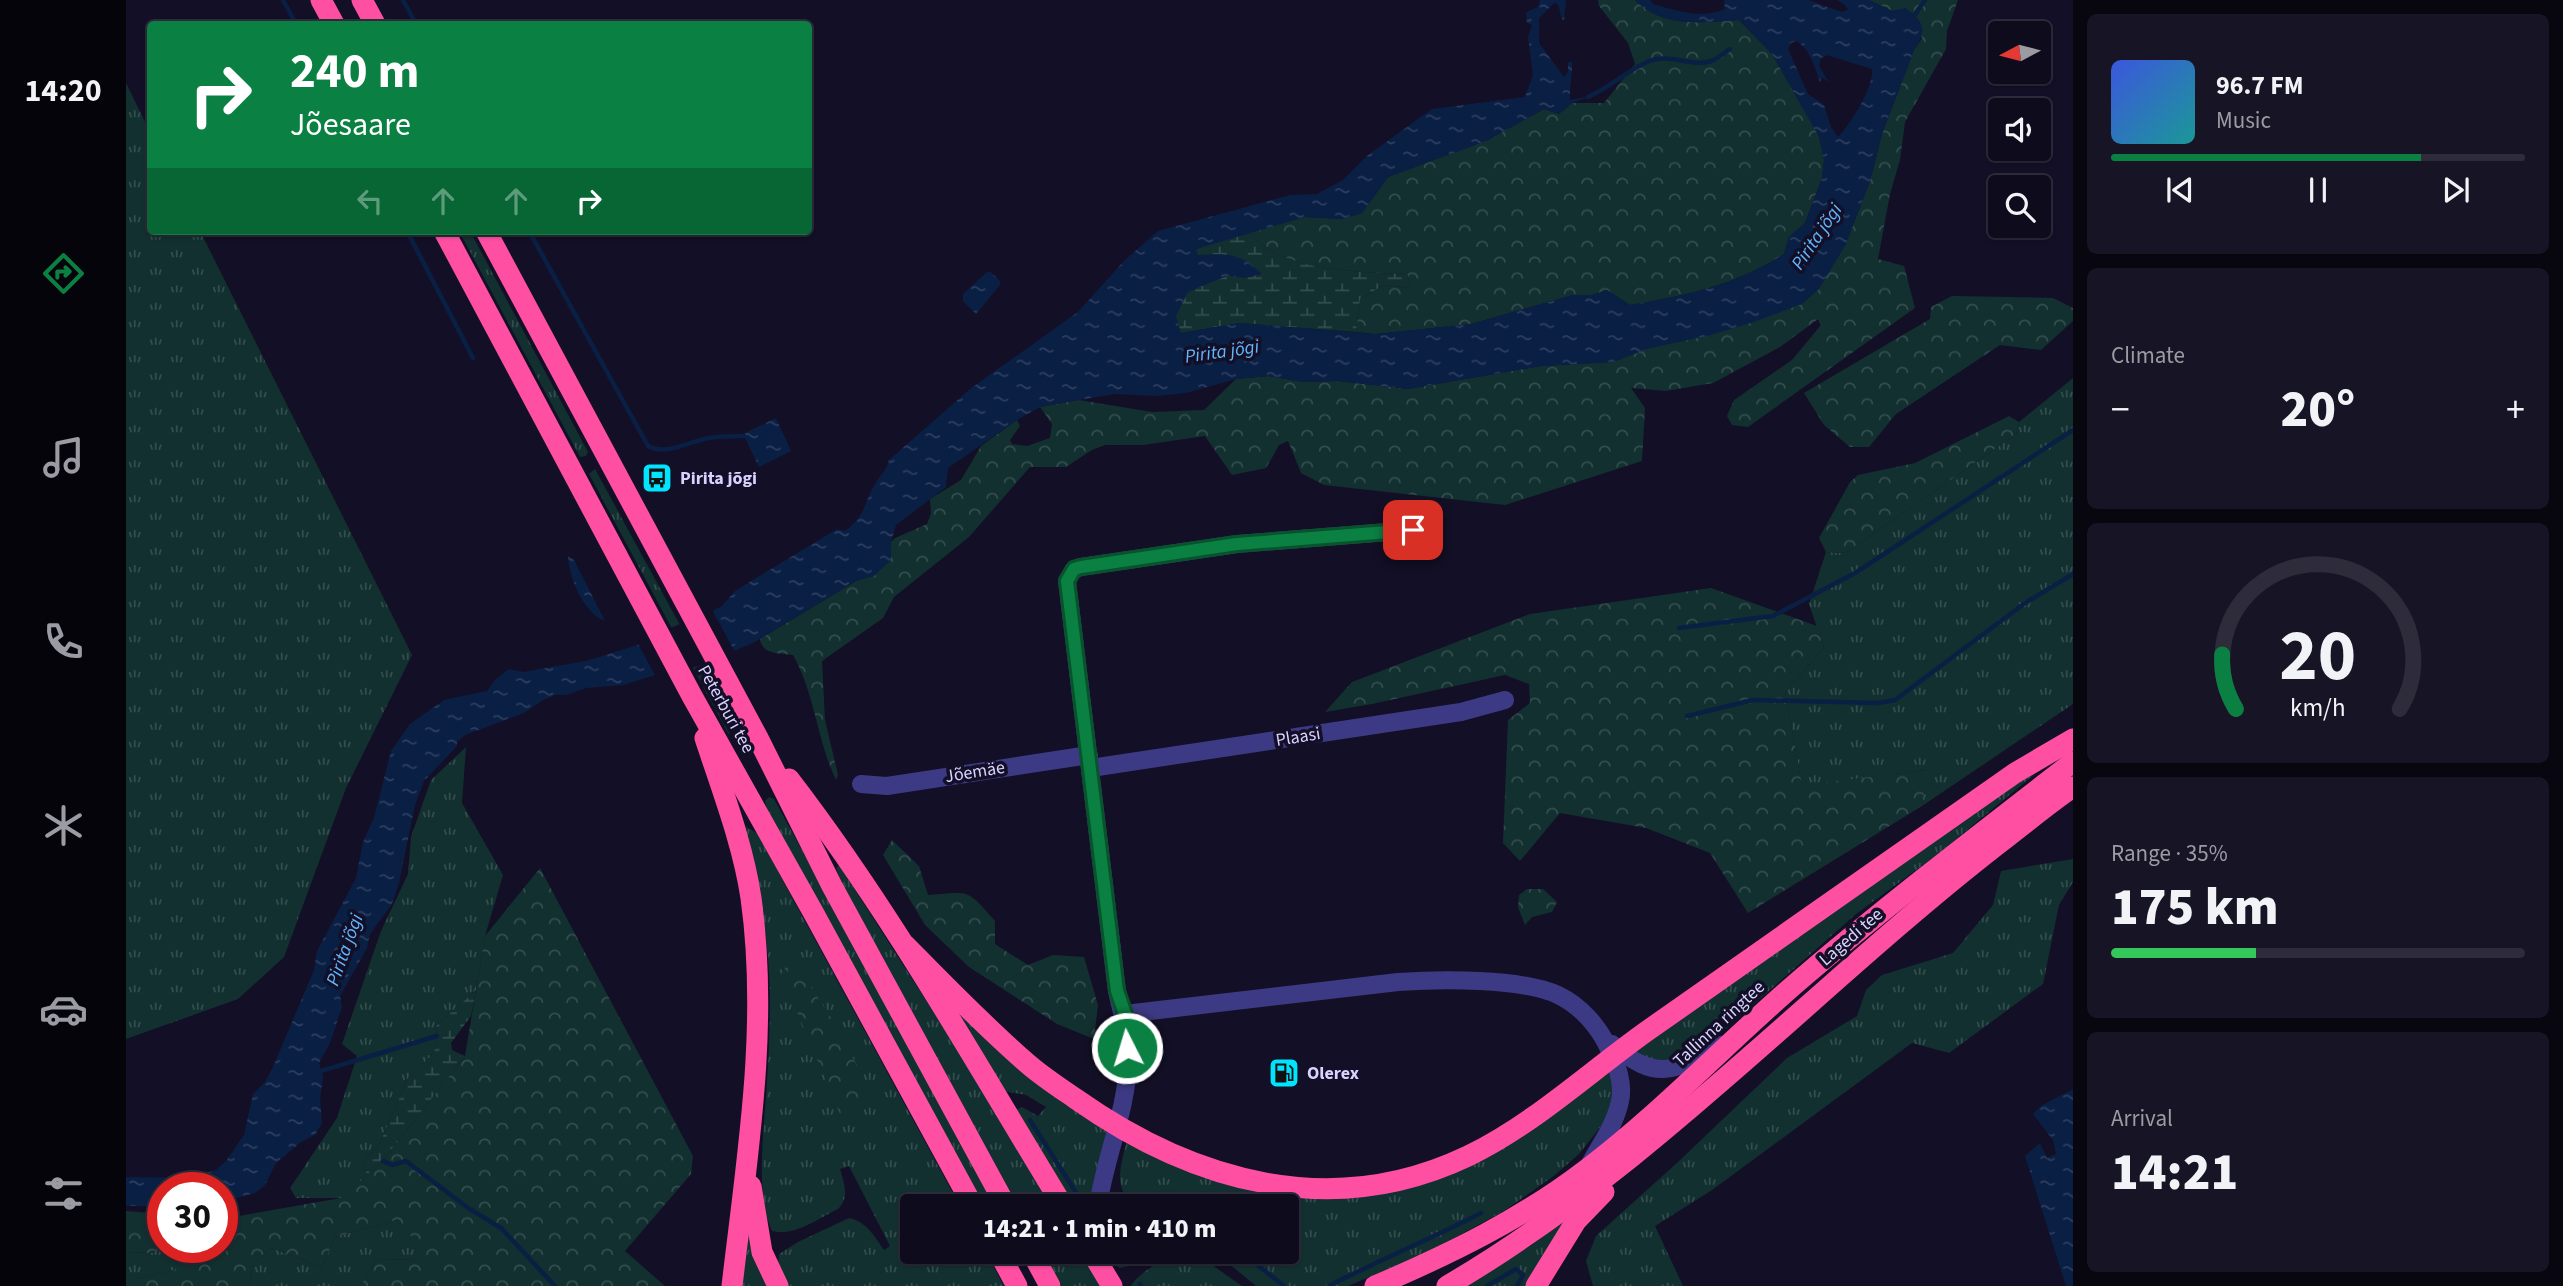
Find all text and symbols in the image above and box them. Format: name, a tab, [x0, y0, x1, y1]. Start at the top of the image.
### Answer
north arrow	[1988, 21, 2051, 84]
map controls	[1988, 21, 2051, 238]
text: 240 m	[290, 37, 419, 107]
icon: right	[175, 49, 266, 140]
text: 96.7 FM	[2216, 67, 2304, 104]
text: 14:20	[24, 68, 102, 114]
button: sound	[1988, 98, 2051, 161]
text: Jõesaare	[290, 102, 411, 148]
text: Music	[2216, 104, 2271, 137]
icon: previous	[2161, 171, 2199, 209]
icon: pause	[2299, 171, 2337, 209]
icon: next	[2437, 171, 2475, 209]
button: search	[1988, 175, 2051, 238]
icon: left	[351, 182, 389, 220]
icon: ahead	[424, 182, 462, 220]
icon: ahead	[497, 182, 535, 220]
icon: right	[570, 182, 608, 220]
water label: Pirita jõgi	[1785, 198, 1849, 276]
icon: directions	[39, 249, 88, 298]
water label: Pirita jõgi	[1183, 333, 1261, 371]
text: Climate	[2111, 339, 2185, 372]
text: 20°	[2281, 373, 2355, 447]
text: −	[2111, 383, 2130, 437]
text: +	[2506, 383, 2525, 437]
icon: music	[39, 433, 88, 482]
bus stop icon: Pirita jõgi	[640, 461, 674, 495]
place label: Pirita jõgi	[680, 466, 757, 491]
pin	[1383, 500, 1443, 560]
icon: arrive	[1394, 511, 1432, 549]
text: 20	[2280, 604, 2356, 708]
icon: phone	[39, 617, 88, 666]
street label: Peterburi tee	[691, 660, 761, 758]
text: km/h	[2290, 690, 2346, 726]
street label: Plaasi	[1274, 721, 1322, 753]
street label: Jõemäe	[943, 755, 1007, 789]
icon: climate	[39, 801, 88, 850]
text: Range · 35%	[2111, 837, 2228, 870]
text: 175 km	[2111, 871, 2279, 945]
street label: Lagedi tee	[1814, 902, 1888, 972]
water label: Pirita jõgi	[320, 910, 371, 990]
street label: Tallinna ringtee	[1668, 975, 1770, 1073]
icon: car	[39, 985, 88, 1034]
position arrow	[1090, 1011, 1164, 1085]
fuel station icon: Olerex	[1267, 1056, 1301, 1090]
place label: Olerex	[1307, 1061, 1359, 1086]
text: Arrival	[2111, 1102, 2173, 1135]
text: 14:21	[2111, 1136, 2238, 1210]
icon: filters	[39, 1169, 88, 1218]
speed limit sign: 30	[147, 1172, 238, 1263]
text: 14:21 · 1 min · 410 m	[983, 1210, 1216, 1247]

